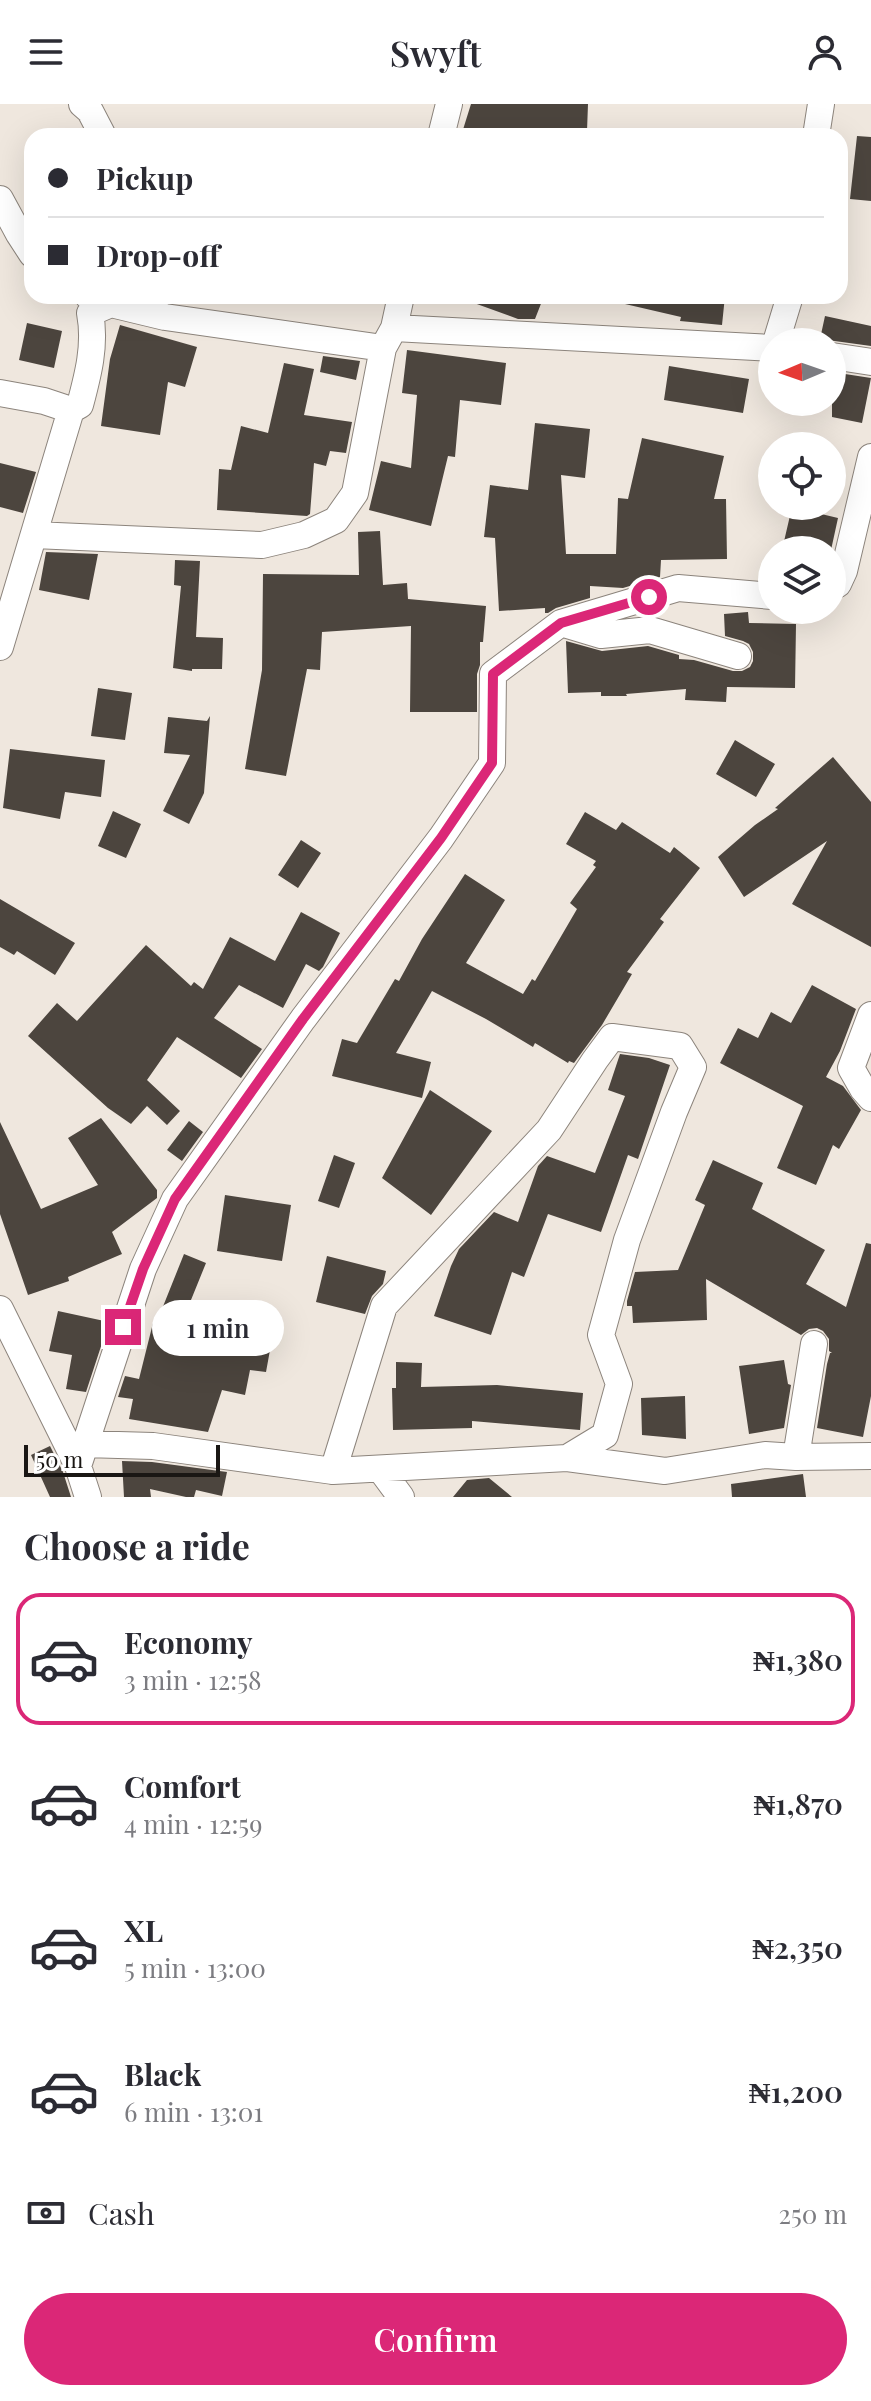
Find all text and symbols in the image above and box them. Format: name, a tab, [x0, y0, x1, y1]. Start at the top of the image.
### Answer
text: Swyft	[390, 28, 481, 76]
icon: menu	[24, 30, 68, 74]
icon: person	[803, 30, 847, 74]
text: Pickup	[96, 158, 193, 198]
text: Drop-off	[96, 235, 220, 275]
north arrow	[758, 328, 846, 416]
map controls	[758, 328, 846, 624]
button: locate	[758, 432, 846, 520]
button: layers	[758, 536, 846, 624]
route start	[631, 579, 667, 615]
callout: 1 min	[151, 1299, 283, 1355]
route end	[105, 1309, 141, 1345]
text: 1 min	[186, 1310, 250, 1345]
scale bar	[24, 1441, 220, 1477]
text: 50 m	[36, 1444, 83, 1474]
text: Choose a ride	[24, 1521, 250, 1569]
text: Economy	[124, 1622, 253, 1662]
icon: car	[28, 1623, 100, 1695]
text: ₦1,380	[753, 1639, 843, 1679]
text: 3 min · 12:58	[124, 1662, 262, 1697]
text: Comfort	[124, 1766, 241, 1806]
icon: car	[28, 1767, 100, 1839]
text: ₦1,870	[753, 1783, 843, 1823]
text: 4 min · 12:59	[124, 1806, 262, 1841]
text: XL	[124, 1910, 163, 1950]
icon: car	[28, 1911, 100, 1983]
text: ₦2,350	[752, 1927, 843, 1967]
text: 5 min · 13:00	[124, 1950, 266, 1985]
text: Black	[124, 2054, 201, 2094]
icon: car	[28, 2055, 100, 2127]
text: ₦1,200	[749, 2071, 843, 2111]
text: 6 min · 13:01	[124, 2094, 263, 2129]
icon: cash	[24, 2191, 68, 2235]
text: Cash	[88, 2193, 155, 2233]
text: 250 m	[779, 2196, 847, 2231]
button: Confirm	[24, 2293, 847, 2385]

